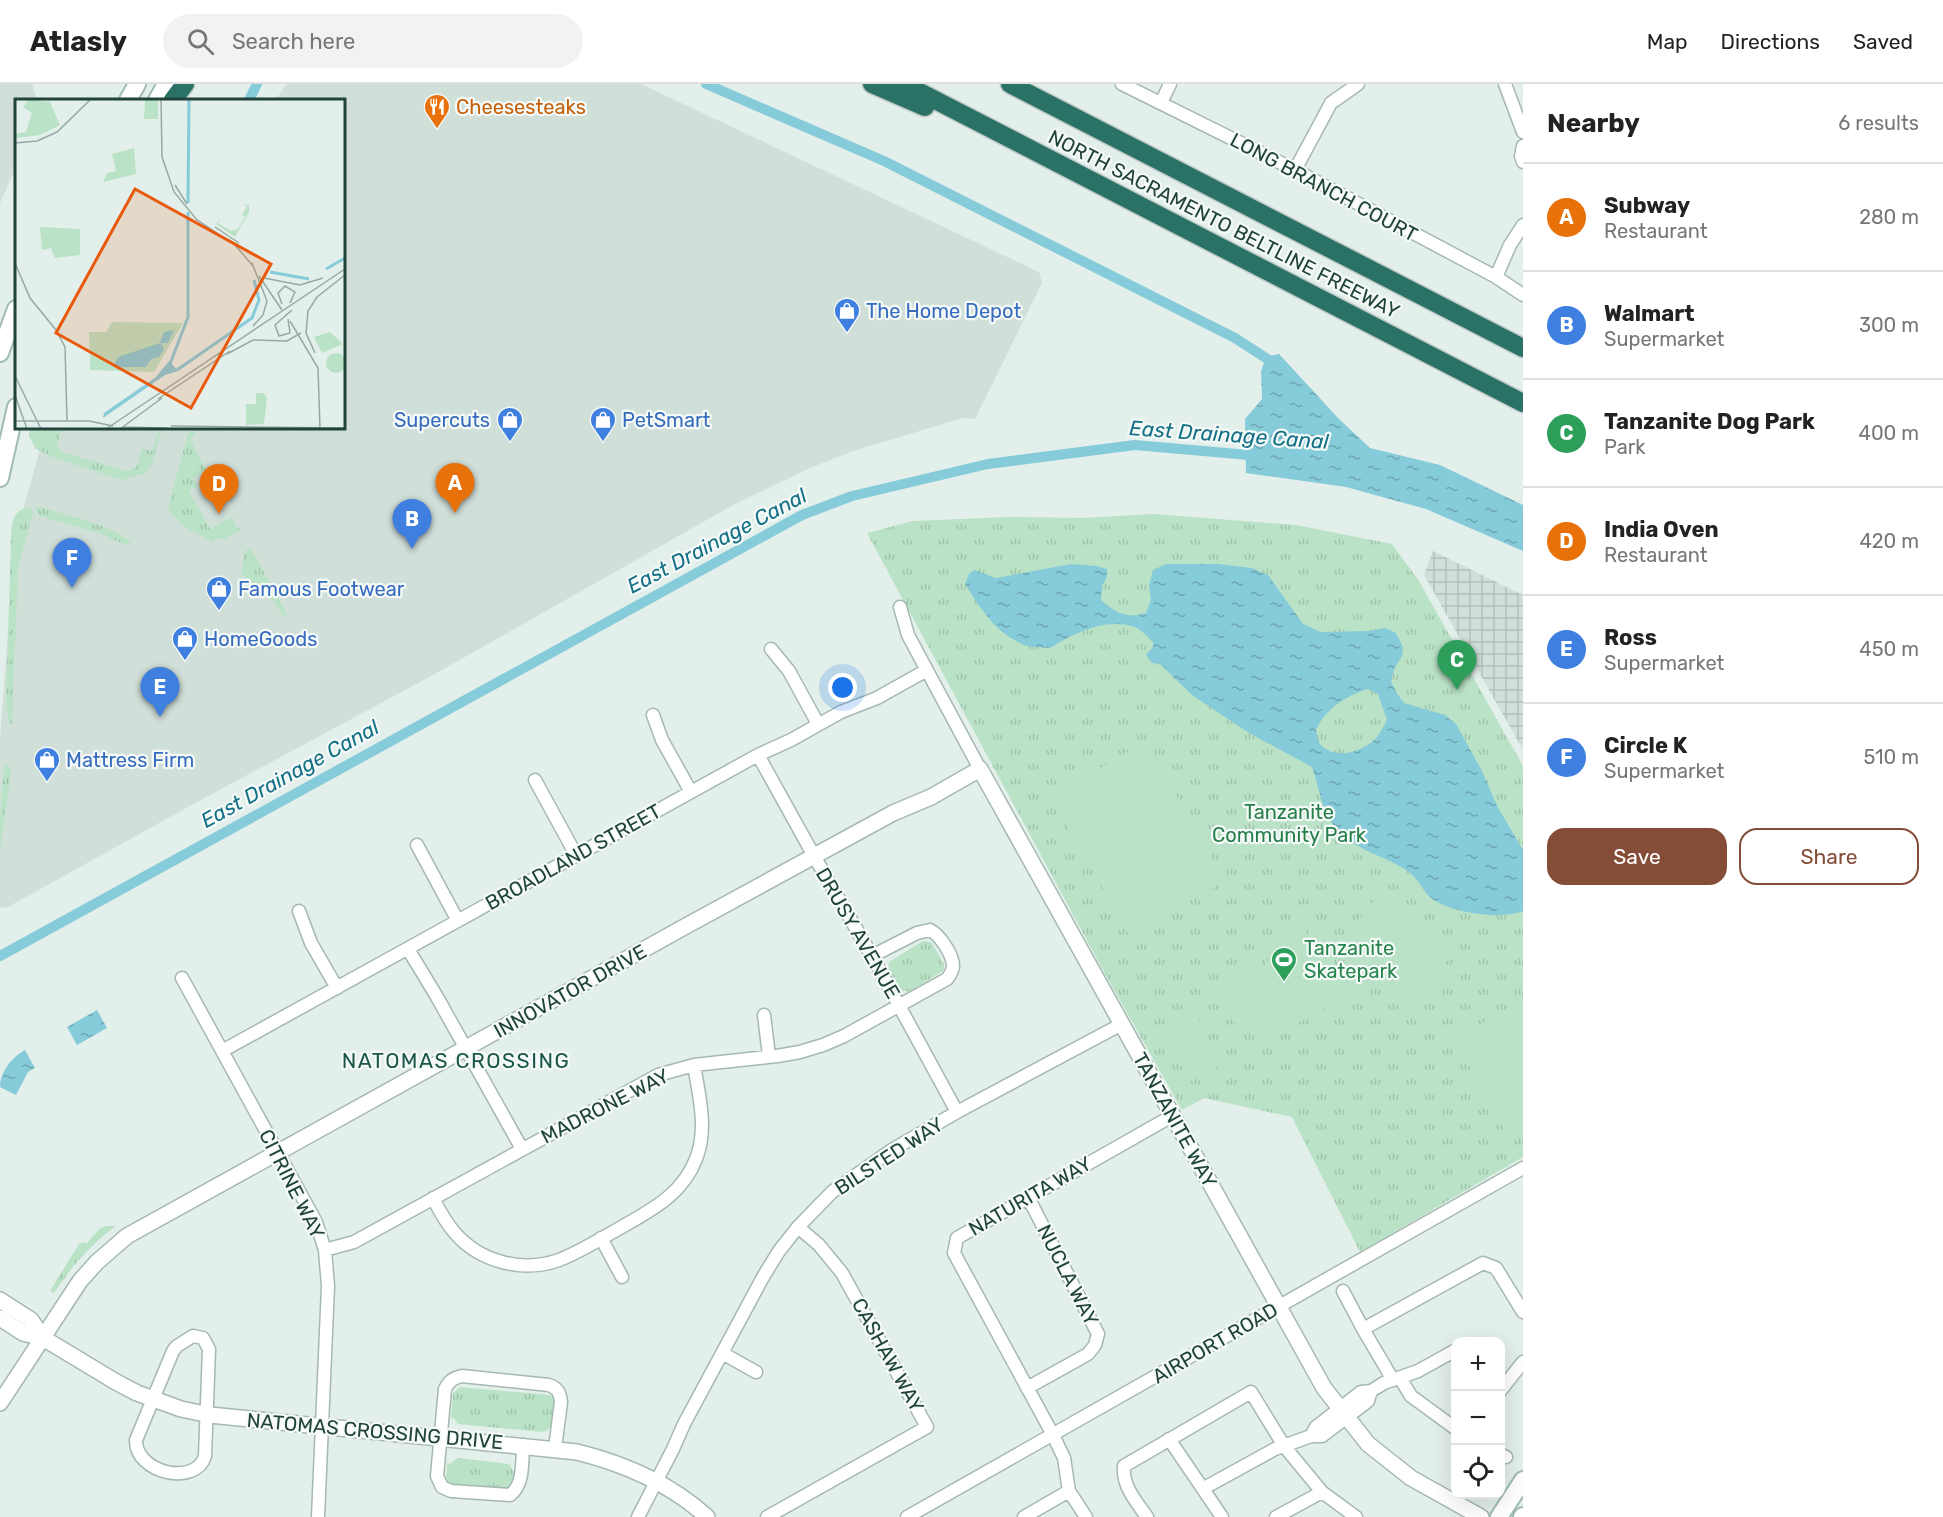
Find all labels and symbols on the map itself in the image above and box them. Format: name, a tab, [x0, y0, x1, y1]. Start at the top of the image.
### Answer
restaurant icon: Cheesesteaks	[422, 92, 452, 130]
place label: Cheesesteaks	[456, 95, 586, 119]
inset map	[15, 99, 345, 429]
street label: NORTH SACRAMENTO BELTLINE FREEWAY	[1044, 125, 1404, 323]
street label: LONG BRANCH COURT	[1226, 127, 1422, 247]
shop icon: The Home Depot	[832, 296, 862, 334]
place label: The Home Depot	[866, 299, 1021, 323]
shop icon: Supercuts	[495, 405, 525, 443]
shop icon: PetSmart	[588, 405, 618, 443]
place label: Supercuts	[394, 408, 490, 432]
place label: PetSmart	[622, 408, 711, 432]
water label: East Drainage Canal	[1128, 415, 1330, 454]
pin: D	[200, 464, 238, 514]
pin: A	[436, 464, 474, 513]
water label: East Drainage Canal	[623, 482, 812, 599]
pin: B	[392, 500, 432, 549]
pin: F	[52, 538, 92, 588]
shop icon: Famous Footwear	[204, 574, 234, 612]
place label: Famous Footwear	[238, 577, 405, 601]
shop icon: HomeGoods	[170, 624, 200, 662]
place label: HomeGoods	[204, 627, 317, 651]
pin: C	[1438, 640, 1476, 690]
pin: E	[140, 668, 180, 717]
your location	[828, 673, 857, 702]
water label: East Drainage Canal	[196, 714, 384, 833]
shop icon: Mattress Firm	[32, 745, 62, 783]
place label: Mattress Firm	[66, 748, 194, 772]
street label: BROADLAND STREET	[481, 799, 665, 915]
park label: Tanzanite Community Park	[1212, 800, 1367, 847]
street label: DRUSY AVENUE	[811, 863, 905, 1003]
place label: Tanzanite Skatepark	[1304, 936, 1398, 983]
street label: INNOVATOR DRIVE	[489, 939, 651, 1043]
sports icon: Tanzanite Skatepark	[1269, 945, 1299, 983]
district label: NATOMAS CROSSING	[342, 1048, 570, 1073]
street label: TANZANITE WAY	[1128, 1048, 1222, 1192]
street label: MADRONE WAY	[537, 1063, 673, 1149]
street label: BILSTED WAY	[830, 1112, 948, 1200]
street label: CITRINE WAY	[254, 1125, 330, 1243]
street label: NATURITA WAY	[964, 1151, 1096, 1241]
street label: NUCLA WAY	[1032, 1220, 1104, 1330]
street label: CASHAW WAY	[847, 1294, 929, 1416]
street label: AIRPORT ROAD	[1148, 1297, 1282, 1389]
street label: NATOMAS CROSSING DRIVE	[246, 1408, 504, 1454]

